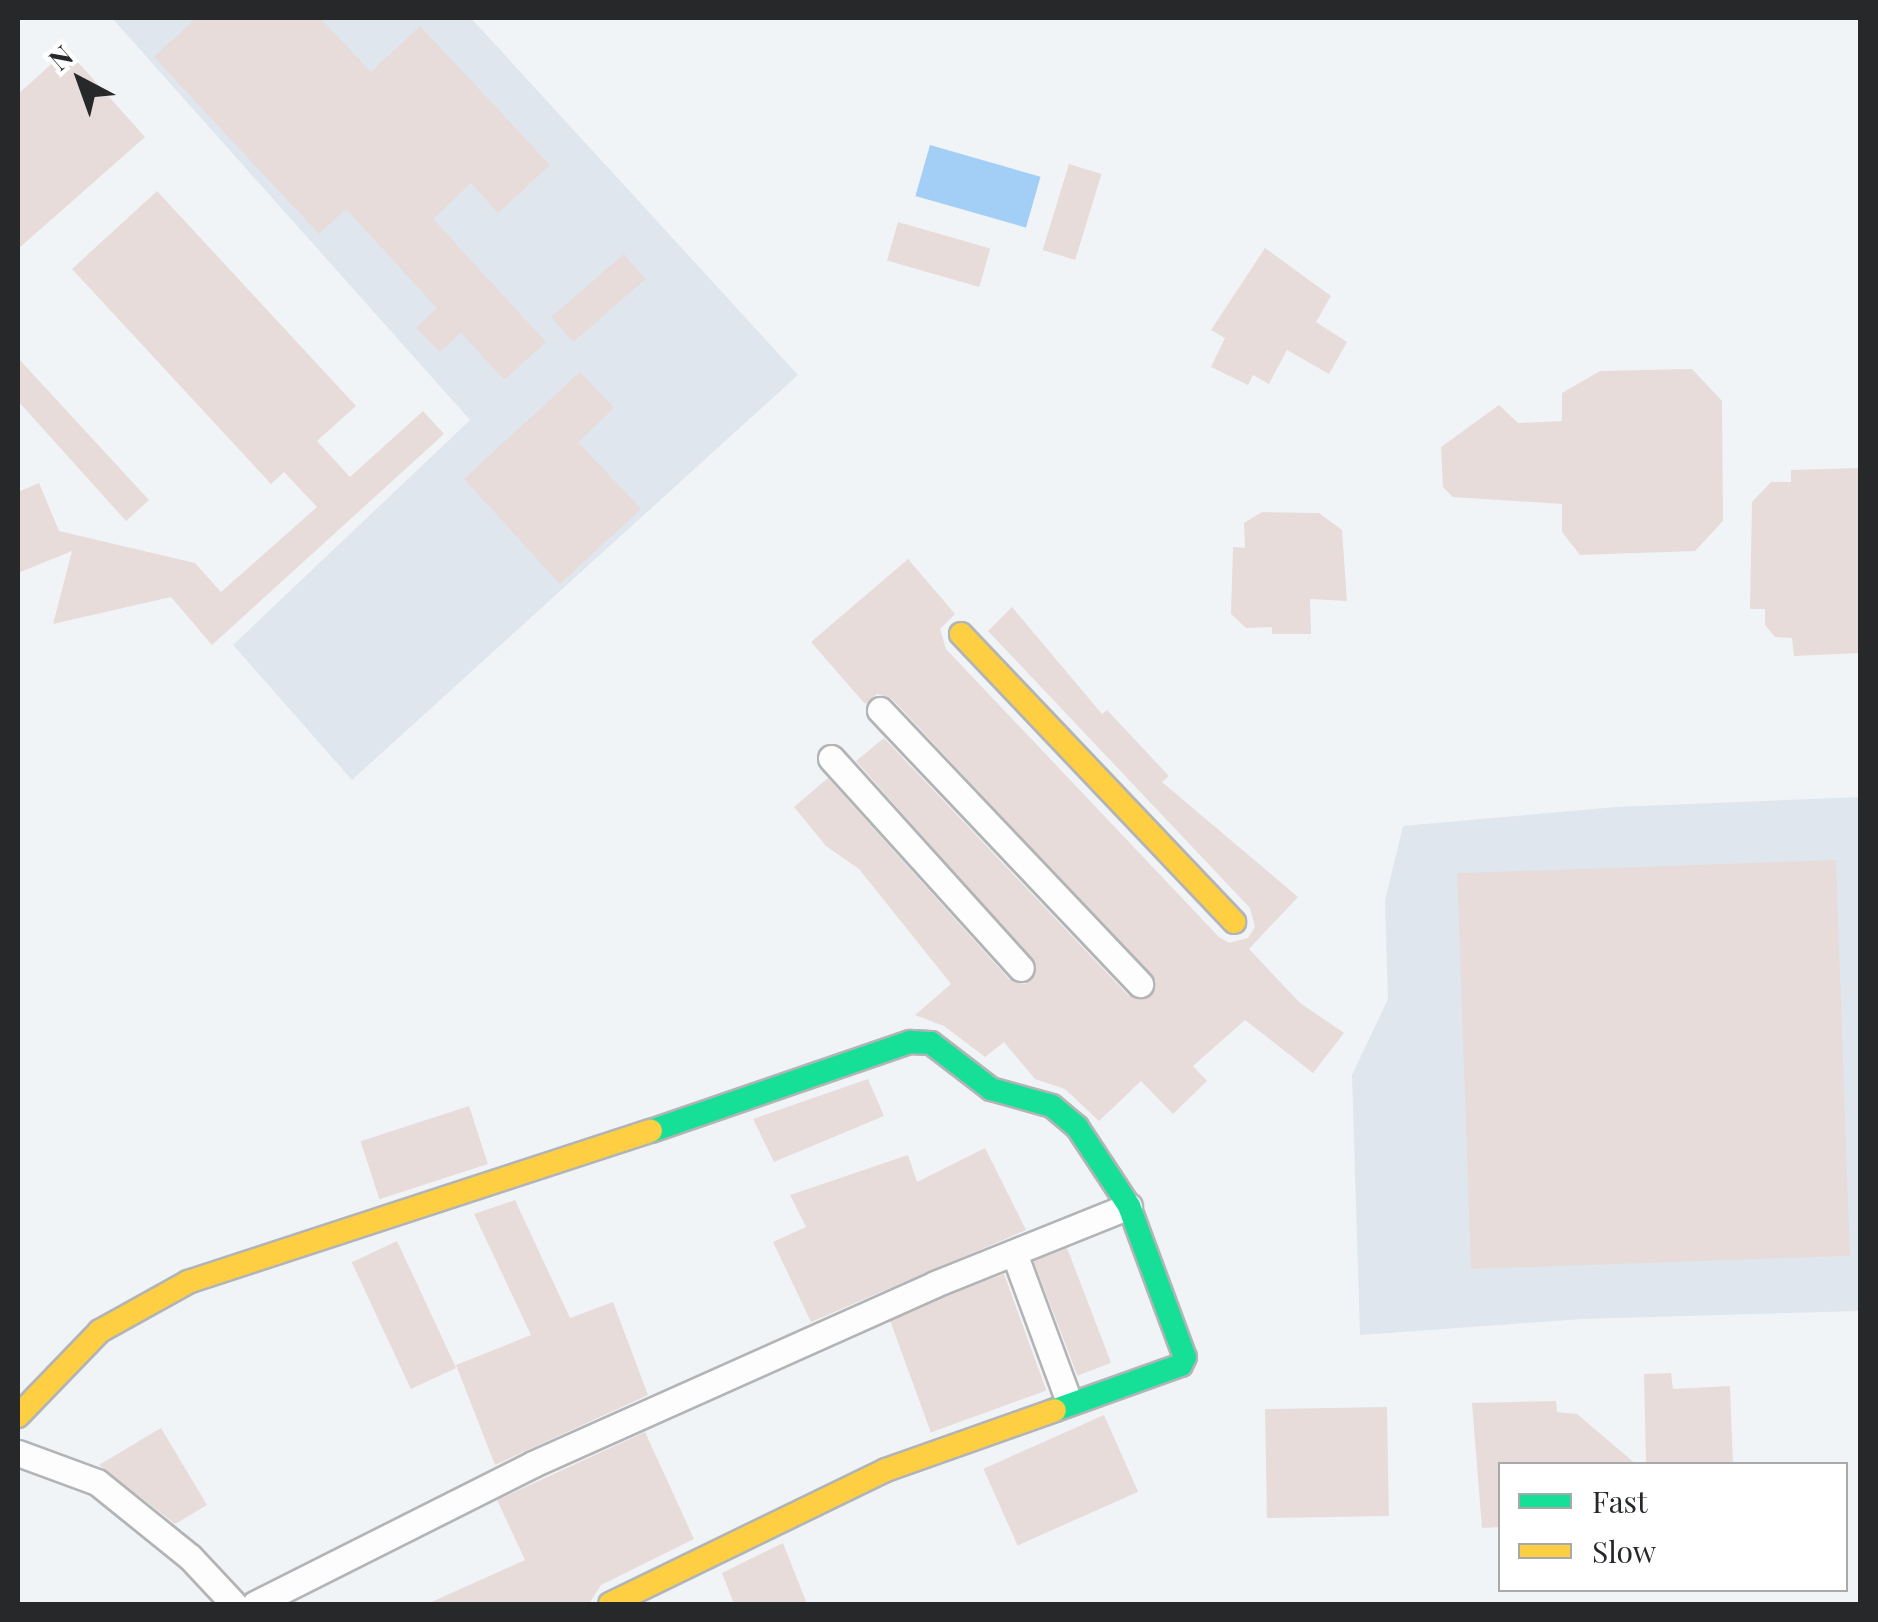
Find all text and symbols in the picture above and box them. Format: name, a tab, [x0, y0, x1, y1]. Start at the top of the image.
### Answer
north arrow	[30, 30, 130, 130]
text: N	[40, 36, 80, 78]
legend	[1498, 1462, 1848, 1592]
text: Fast	[1592, 1481, 1648, 1521]
text: Slow	[1592, 1531, 1656, 1571]

